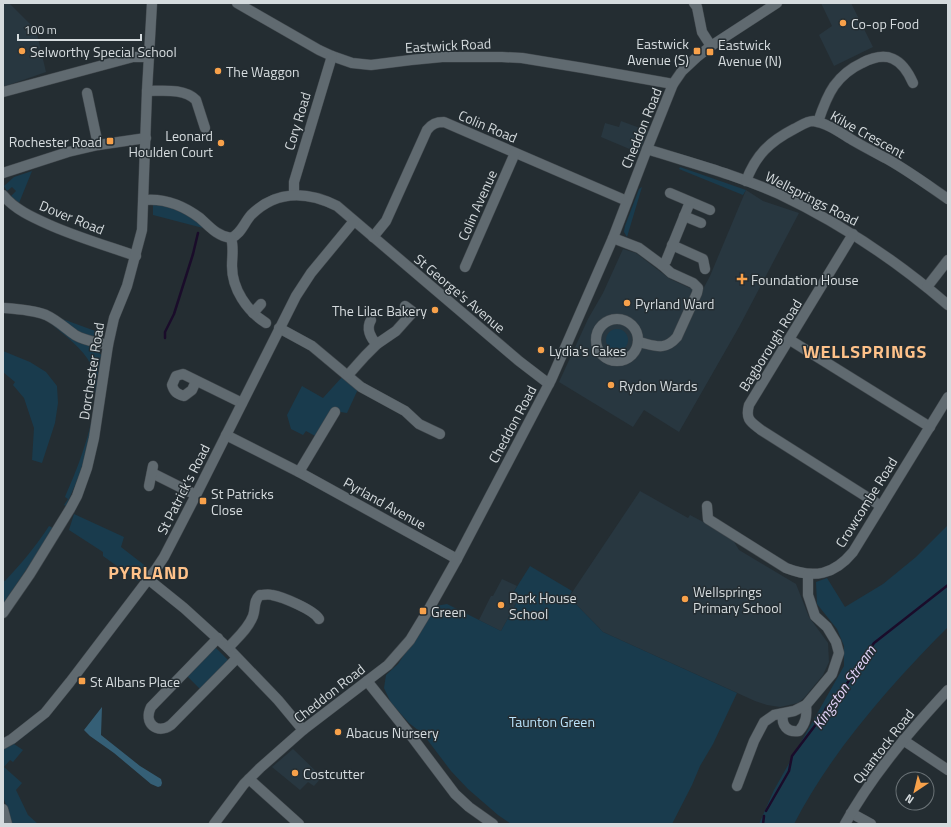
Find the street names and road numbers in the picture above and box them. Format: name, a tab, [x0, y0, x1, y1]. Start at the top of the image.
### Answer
street label: Eastwick Road	[404, 32, 492, 58]
street label: Cheddon Road	[615, 85, 667, 171]
street label: Cory Road	[278, 89, 316, 153]
street label: Colin Road	[455, 104, 521, 148]
street label: Kilve Crescent	[827, 105, 909, 163]
street label: Wellsprings Road	[762, 165, 862, 231]
street label: Colin Avenue	[452, 166, 502, 244]
street label: Dover Road	[36, 194, 108, 240]
street label: St George's Avenue	[410, 248, 510, 338]
street label: Bagborough Road	[733, 295, 807, 395]
street label: Dorchester Road	[73, 321, 109, 421]
street label: Cheddon Road	[483, 381, 541, 467]
street label: St Patrick's Road	[151, 440, 215, 538]
street label: Crowcombe Road	[830, 453, 902, 551]
street label: Pyrland Avenue	[340, 472, 430, 534]
street label: Cheddon Road	[289, 658, 369, 728]
street label: Quantock Road	[847, 704, 919, 788]

